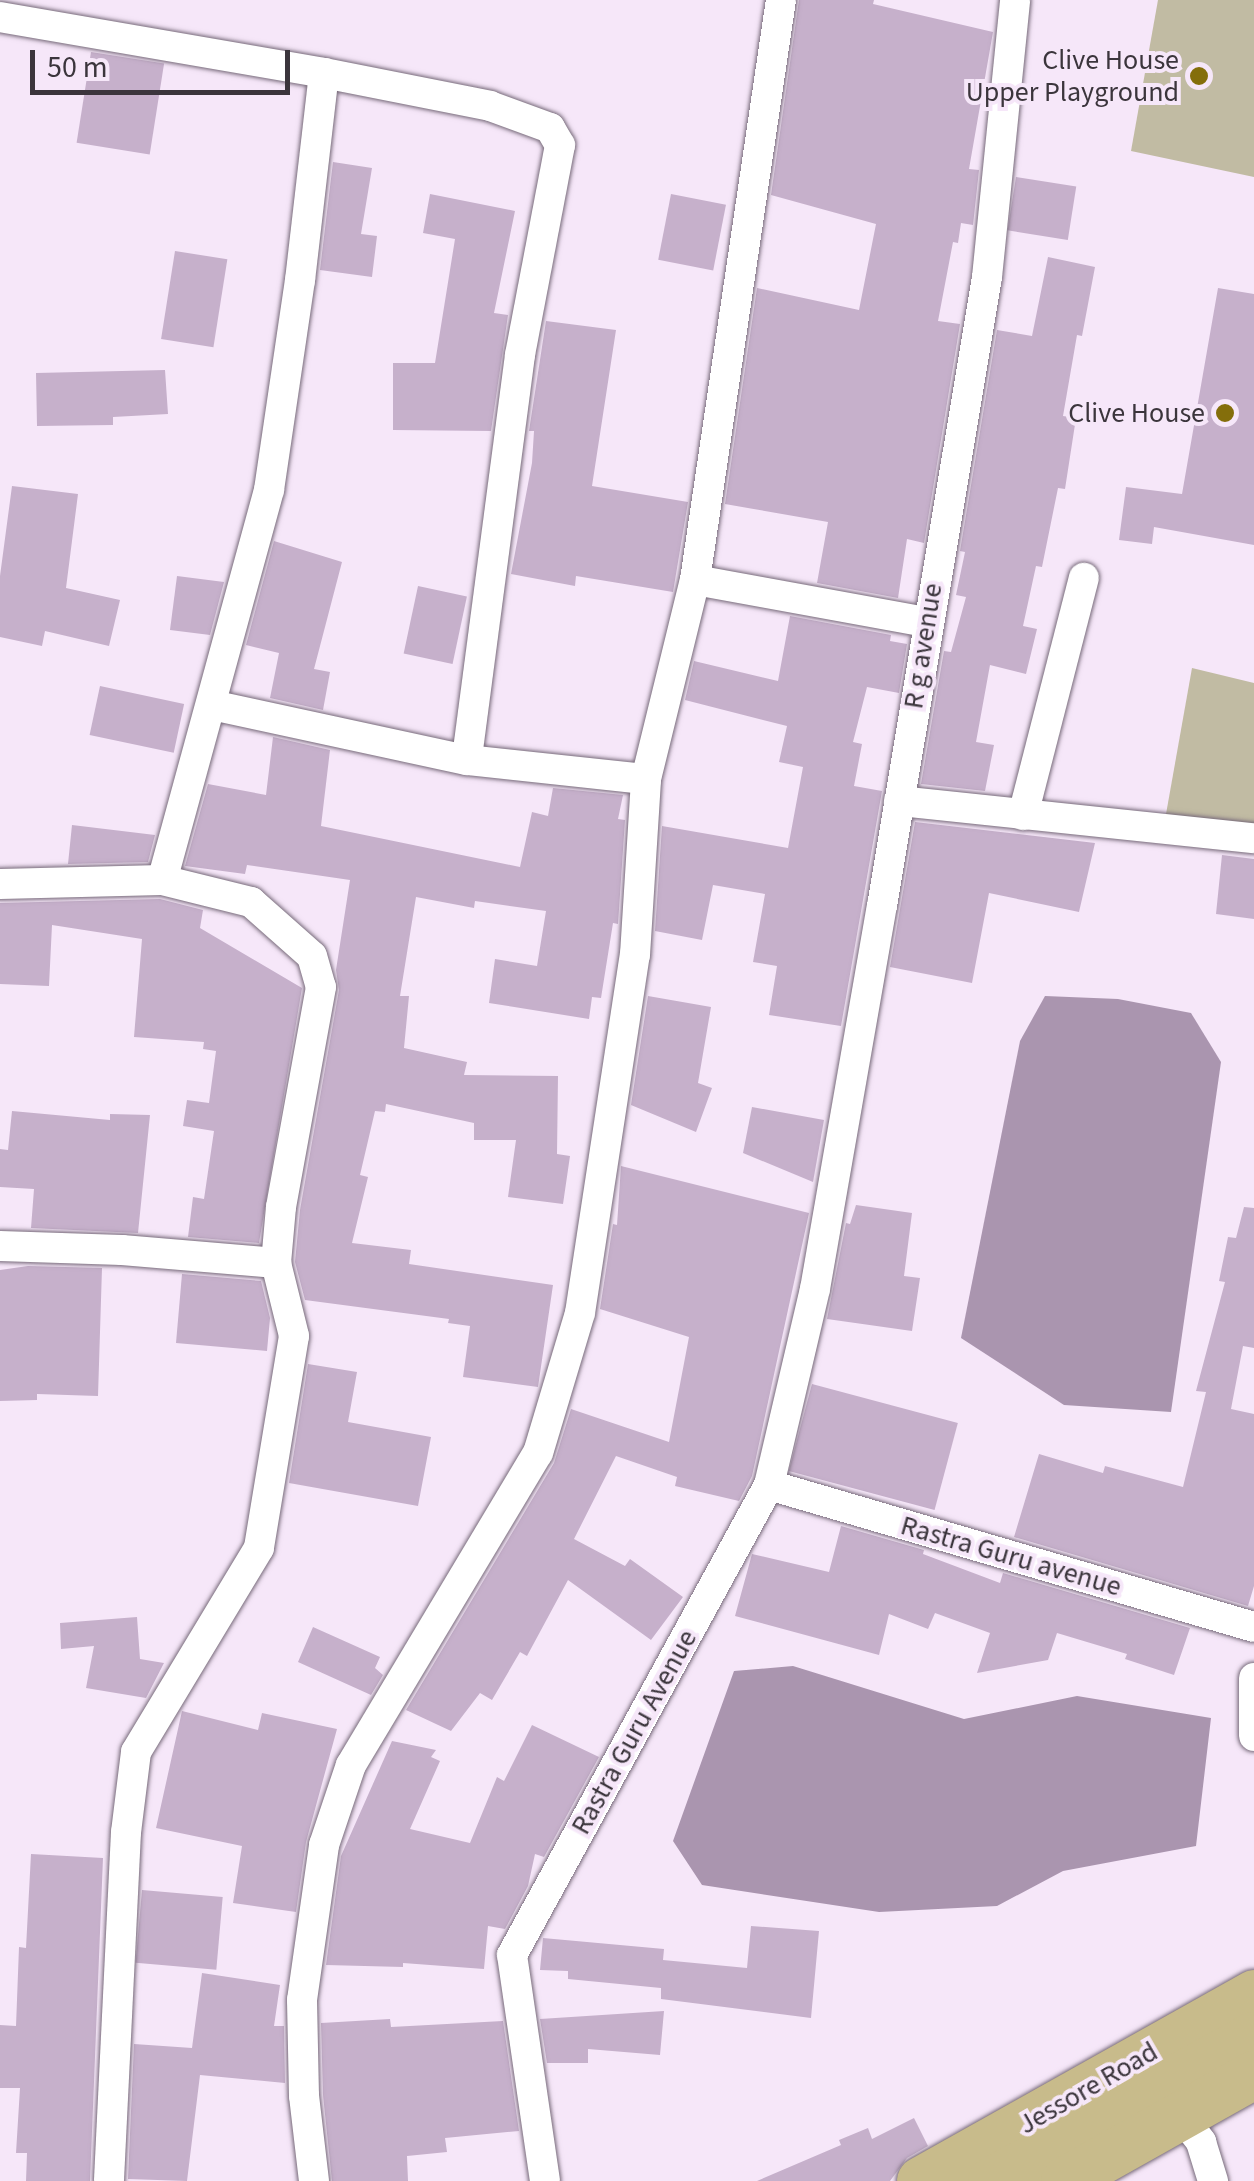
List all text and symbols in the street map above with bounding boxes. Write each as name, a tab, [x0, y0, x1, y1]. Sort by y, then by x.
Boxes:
scale bar	[35, 30, 295, 92]
place label: Clive House Upper Playground	[966, 43, 1179, 109]
text: 50 m	[47, 46, 108, 89]
marker: Clive House Upper Playground	[1188, 65, 1210, 87]
place label: Clive House	[1068, 396, 1205, 430]
marker: Clive House	[1214, 402, 1236, 424]
street label: R g avenue	[897, 581, 949, 711]
street label: Rastra Guru avenue	[897, 1508, 1125, 1604]
street label: Rastra Guru Avenue	[564, 1624, 704, 1840]
street label: Jessore Road	[1013, 2035, 1163, 2141]

